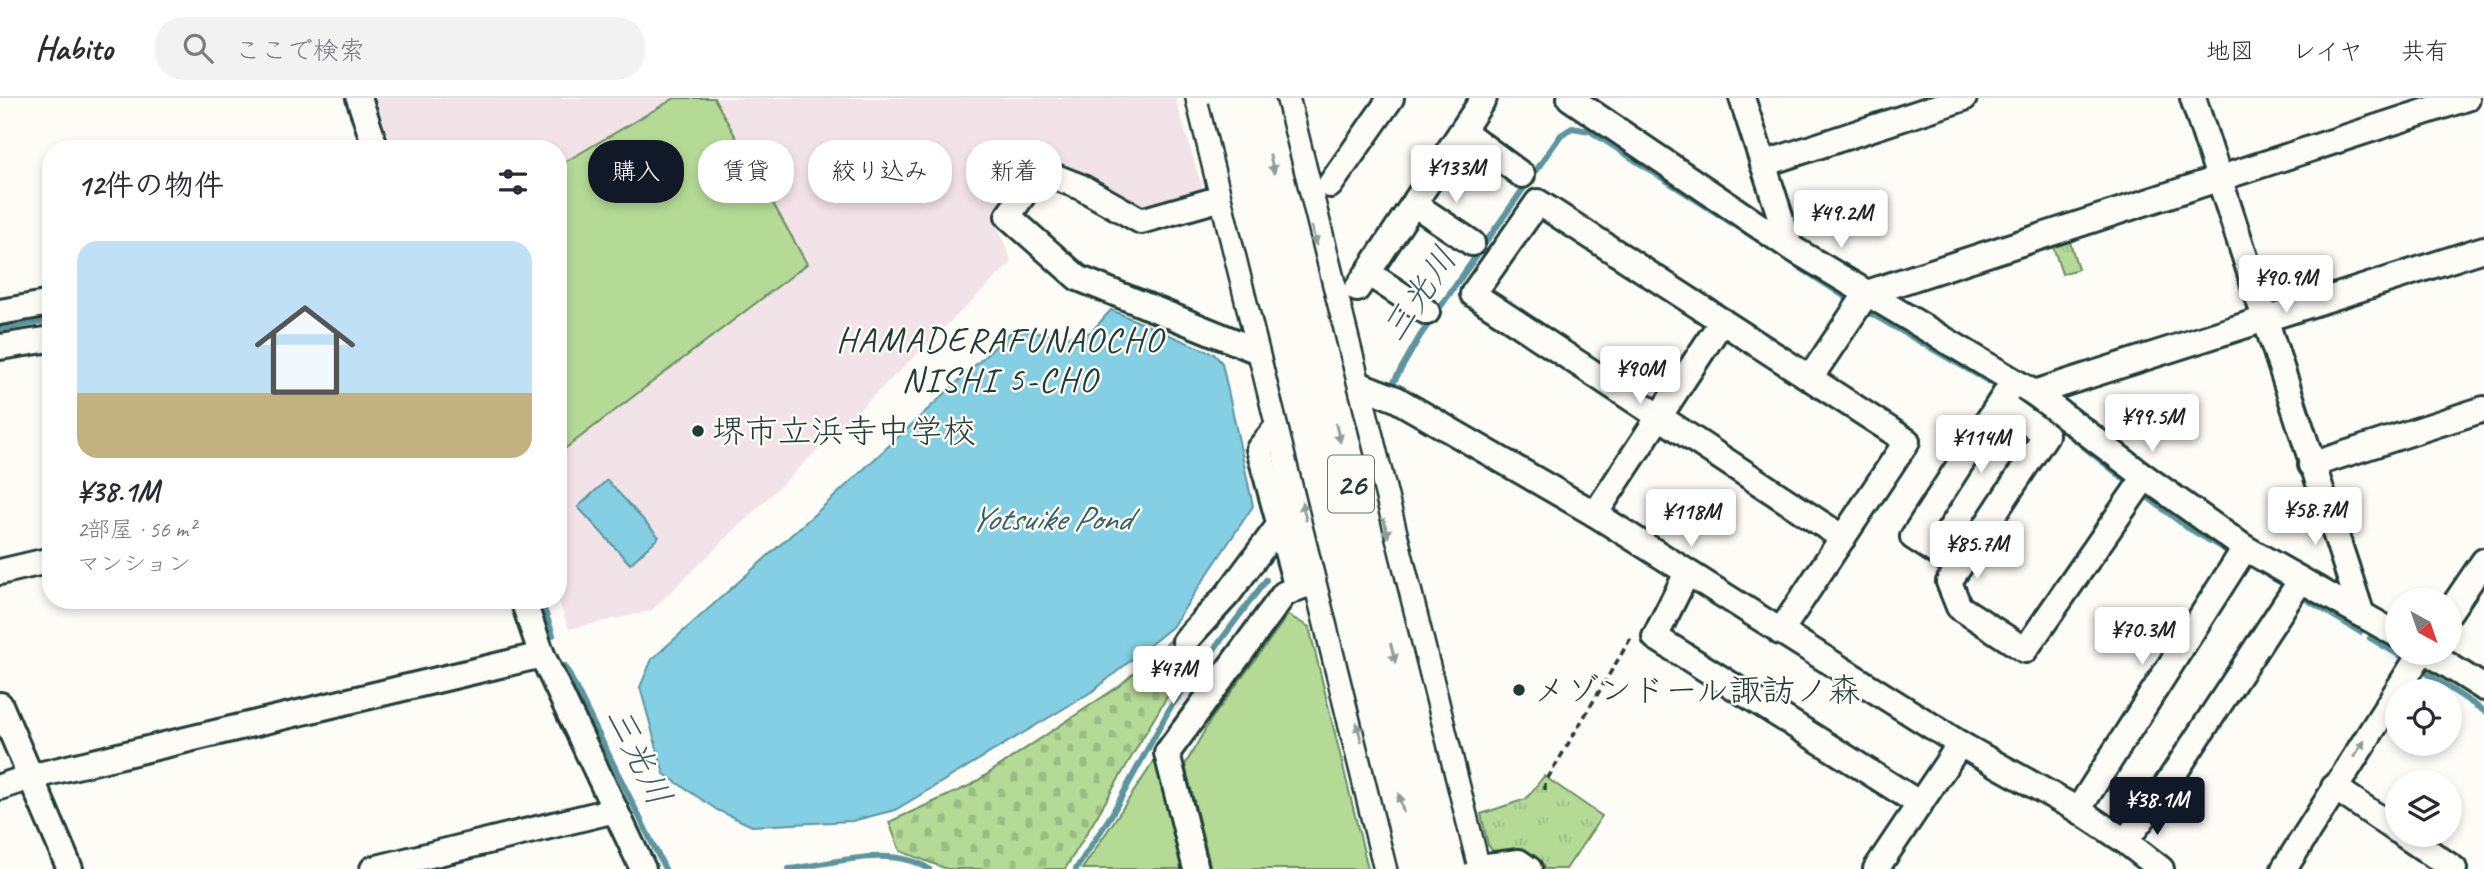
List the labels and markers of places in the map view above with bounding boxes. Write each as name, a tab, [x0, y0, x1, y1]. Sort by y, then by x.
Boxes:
pin: ¥133M	[1407, 146, 1505, 205]
pin: ¥49.2M	[1784, 190, 1898, 250]
pin: ¥90.9M	[2229, 256, 2343, 315]
pin: ¥90M	[1599, 346, 1681, 406]
pin: ¥99.5M	[2095, 394, 2209, 454]
place label: 堺市立浜寺中学校	[712, 410, 976, 452]
pin: ¥114M	[1932, 416, 2030, 475]
marker: 堺市立浜寺中学校	[690, 423, 706, 439]
pin: ¥58.7M	[2258, 488, 2372, 547]
pin: ¥118M	[1642, 490, 1740, 549]
pin: ¥85.7M	[1920, 522, 2034, 581]
pin: ¥70.3M	[2085, 608, 2199, 667]
pin: ¥47M	[1132, 646, 1214, 706]
place label: メゾンドール諏訪ノ森	[1533, 669, 1861, 711]
marker: メゾンドール諏訪ノ森	[1511, 682, 1527, 698]
pin: ¥38.1M	[2100, 778, 2214, 837]

